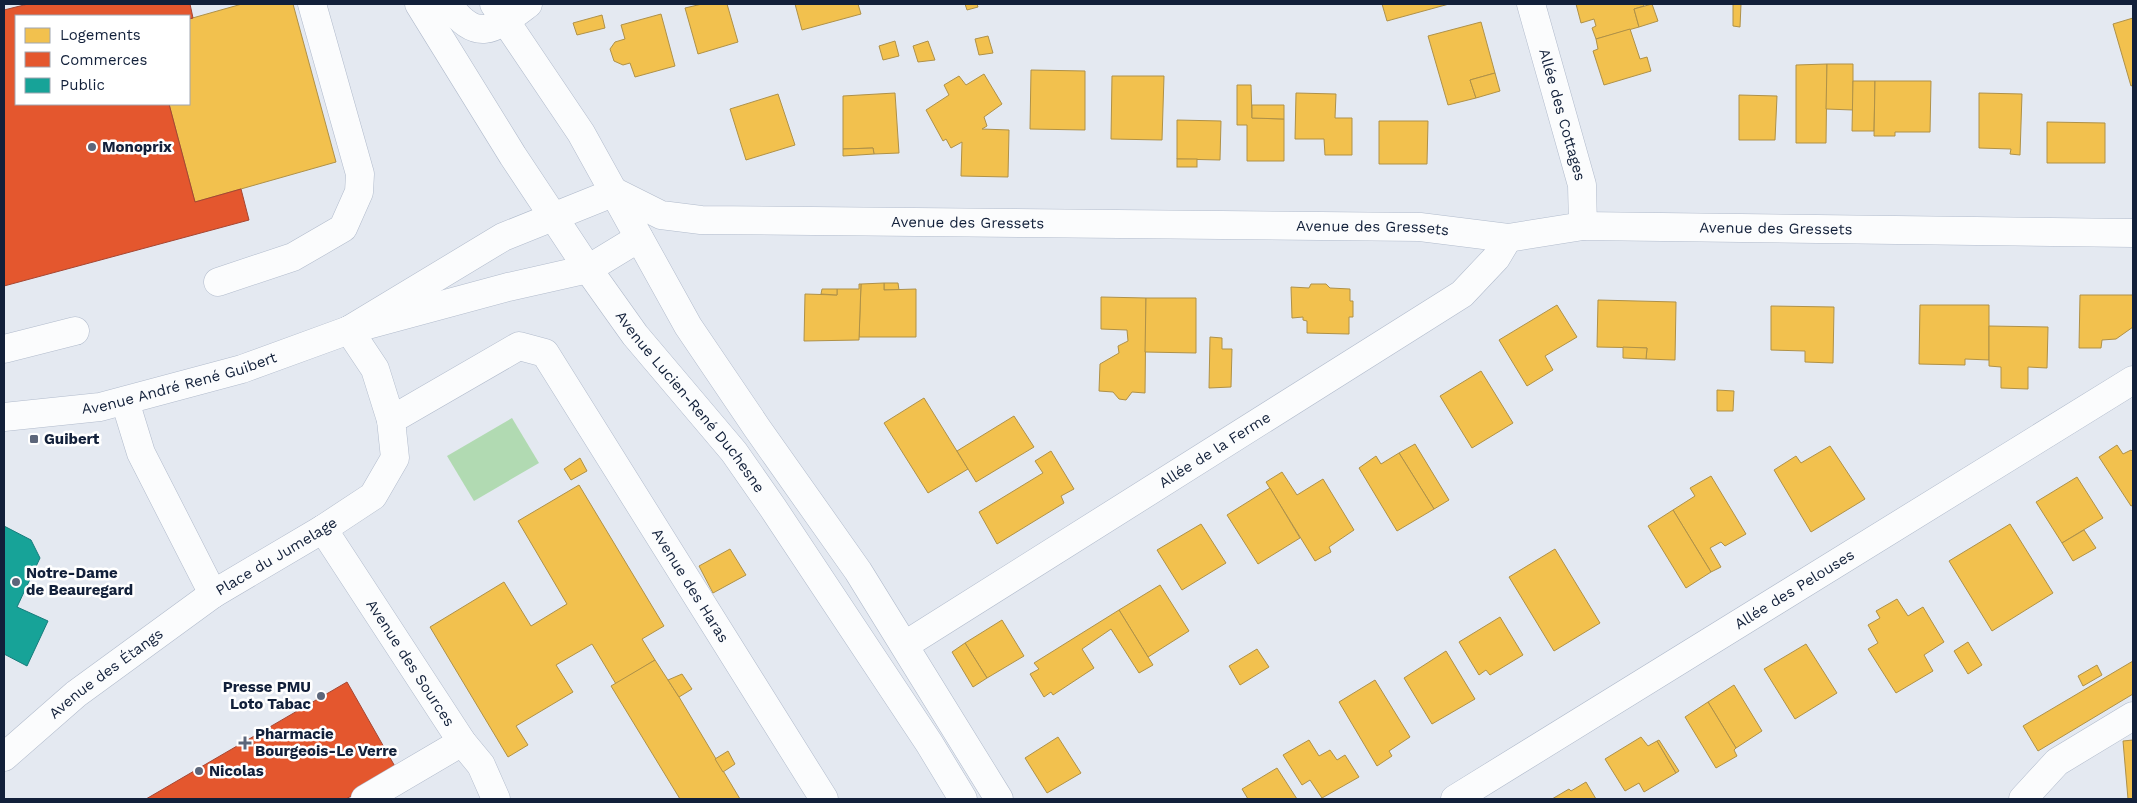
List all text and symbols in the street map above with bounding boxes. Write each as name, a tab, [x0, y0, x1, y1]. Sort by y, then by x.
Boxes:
legend	[15, 15, 190, 105]
text: Logements	[60, 26, 141, 44]
street label: Allée des Cottages	[1535, 47, 1589, 183]
text: Commerces	[60, 51, 147, 69]
text: Public	[60, 76, 105, 94]
place label: Monoprix	[102, 138, 172, 156]
marker: Monoprix	[86, 141, 98, 153]
street label: Avenue des Gressets	[891, 213, 1044, 232]
street label: Avenue des Gressets	[1296, 217, 1450, 240]
street label: Avenue des Gressets	[1699, 218, 1853, 238]
street label: Avenue Lucien-René Duchesne	[612, 307, 768, 496]
street label: Avenue André René Guibert	[81, 348, 280, 418]
street label: Allée de la Ferme	[1155, 408, 1274, 492]
place label: Guibert	[44, 430, 100, 448]
marker: Guibert	[28, 433, 40, 445]
street label: Place du Jumelage	[212, 513, 341, 599]
street label: Avenue des Haras	[648, 525, 733, 646]
street label: Allée des Pelouses	[1731, 545, 1858, 633]
place label: Notre-Dame de Beauregard	[26, 564, 133, 599]
marker: Notre-Dame de Beauregard	[10, 576, 22, 588]
street label: Avenue des Sources	[362, 596, 458, 730]
street label: Avenue des Étangs	[45, 624, 167, 722]
place label: Presse PMU Loto Tabac	[223, 678, 311, 713]
marker: Presse PMU Loto Tabac	[315, 690, 327, 702]
place label: Pharmacie Bourgeois-Le Verre	[255, 725, 398, 760]
marker: Pharmacie Bourgeois-Le Verre	[239, 737, 251, 749]
place label: Nicolas	[209, 762, 264, 780]
marker: Nicolas	[193, 765, 205, 777]

